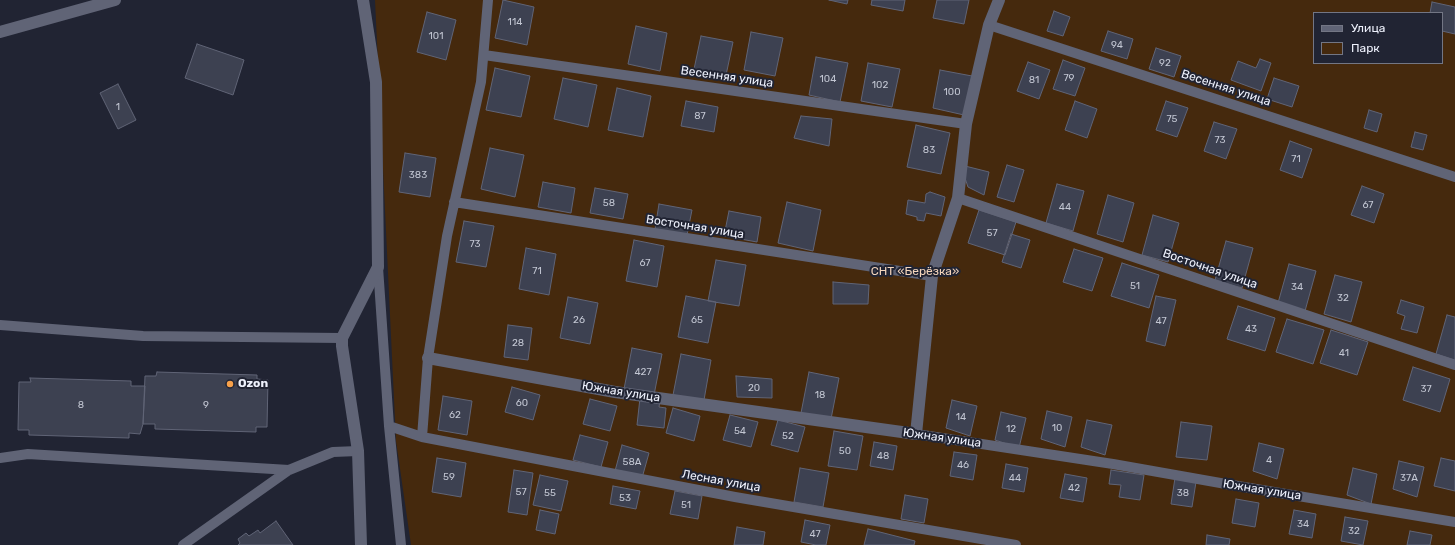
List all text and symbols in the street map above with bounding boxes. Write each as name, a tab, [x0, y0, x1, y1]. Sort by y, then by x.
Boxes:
legend	[1313, 12, 1443, 64]
house number: 114	[508, 16, 522, 28]
text: Улица	[1351, 21, 1385, 35]
house number: 101	[429, 30, 443, 42]
house number: 94	[1111, 39, 1123, 51]
text: Парк	[1351, 41, 1380, 55]
house number: 92	[1159, 57, 1171, 69]
street label: Весенняя улица	[680, 63, 774, 91]
street label: Весенняя улица	[1179, 67, 1273, 109]
house number: 79	[1063, 72, 1075, 84]
house number: 104	[820, 73, 836, 85]
house number: 81	[1029, 74, 1039, 86]
house number: 102	[872, 79, 888, 91]
house number: 100	[944, 86, 960, 98]
house number: 1	[116, 101, 120, 113]
house number: 87	[694, 110, 706, 122]
house number: 75	[1166, 113, 1178, 125]
house number: 73	[1214, 134, 1226, 146]
house number: 83	[923, 144, 935, 156]
house number: 71	[1291, 153, 1301, 165]
house number: 383	[409, 169, 427, 181]
house number: 58	[603, 197, 615, 209]
house number: 67	[1363, 199, 1373, 211]
house number: 44	[1059, 201, 1071, 213]
street label: Восточная улица	[645, 212, 745, 242]
house number: 57	[986, 227, 998, 239]
house number: 73	[469, 238, 481, 250]
street label: Восточная улица	[1161, 246, 1259, 292]
house number: 67	[640, 257, 650, 269]
house number: 71	[532, 265, 542, 277]
park label: СНТ «Берёзка»	[871, 265, 959, 279]
house number: 51	[1130, 280, 1140, 292]
house number: 34	[1291, 281, 1303, 293]
house number: 32	[1337, 292, 1349, 304]
house number: 26	[573, 314, 585, 326]
house number: 65	[691, 314, 703, 326]
house number: 47	[1155, 315, 1167, 327]
house number: 43	[1245, 323, 1257, 335]
house number: 28	[512, 337, 524, 349]
house number: 41	[1339, 347, 1349, 359]
house number: 427	[634, 366, 652, 378]
place label: Ozon	[238, 377, 268, 391]
marker: Ozon	[225, 379, 235, 389]
street label: Южная улица	[581, 379, 661, 405]
house number: 20	[748, 382, 760, 394]
house number: 37	[1420, 383, 1432, 395]
house number: 18	[815, 389, 825, 401]
house number: 60	[516, 397, 528, 409]
house number: 8	[78, 399, 84, 411]
house number: 9	[203, 399, 209, 411]
house number: 62	[449, 409, 461, 421]
house number: 14	[956, 411, 966, 423]
house number: 10	[1052, 422, 1062, 434]
house number: 12	[1006, 423, 1016, 435]
house number: 54	[734, 425, 746, 437]
street label: Южная улица	[902, 425, 982, 451]
house number: 52	[782, 430, 794, 442]
house number: 50	[839, 445, 851, 457]
house number: 48	[877, 450, 889, 462]
house number: 4	[1266, 454, 1272, 466]
house number: 58А	[623, 456, 641, 468]
house number: 46	[957, 459, 969, 471]
street label: Лесная улица	[680, 467, 762, 495]
house number: 59	[443, 471, 455, 483]
house number: 44	[1009, 472, 1021, 484]
house number: 37А	[1400, 472, 1418, 484]
street label: Южная улица	[1222, 477, 1302, 503]
house number: 42	[1068, 482, 1080, 494]
house number: 57	[515, 486, 527, 498]
house number: 55	[544, 487, 556, 499]
house number: 38	[1177, 487, 1189, 499]
house number: 53	[619, 492, 631, 504]
house number: 51	[681, 499, 691, 511]
house number: 34	[1297, 518, 1309, 530]
house number: 32	[1348, 525, 1360, 537]
house number: 47	[809, 528, 821, 540]

